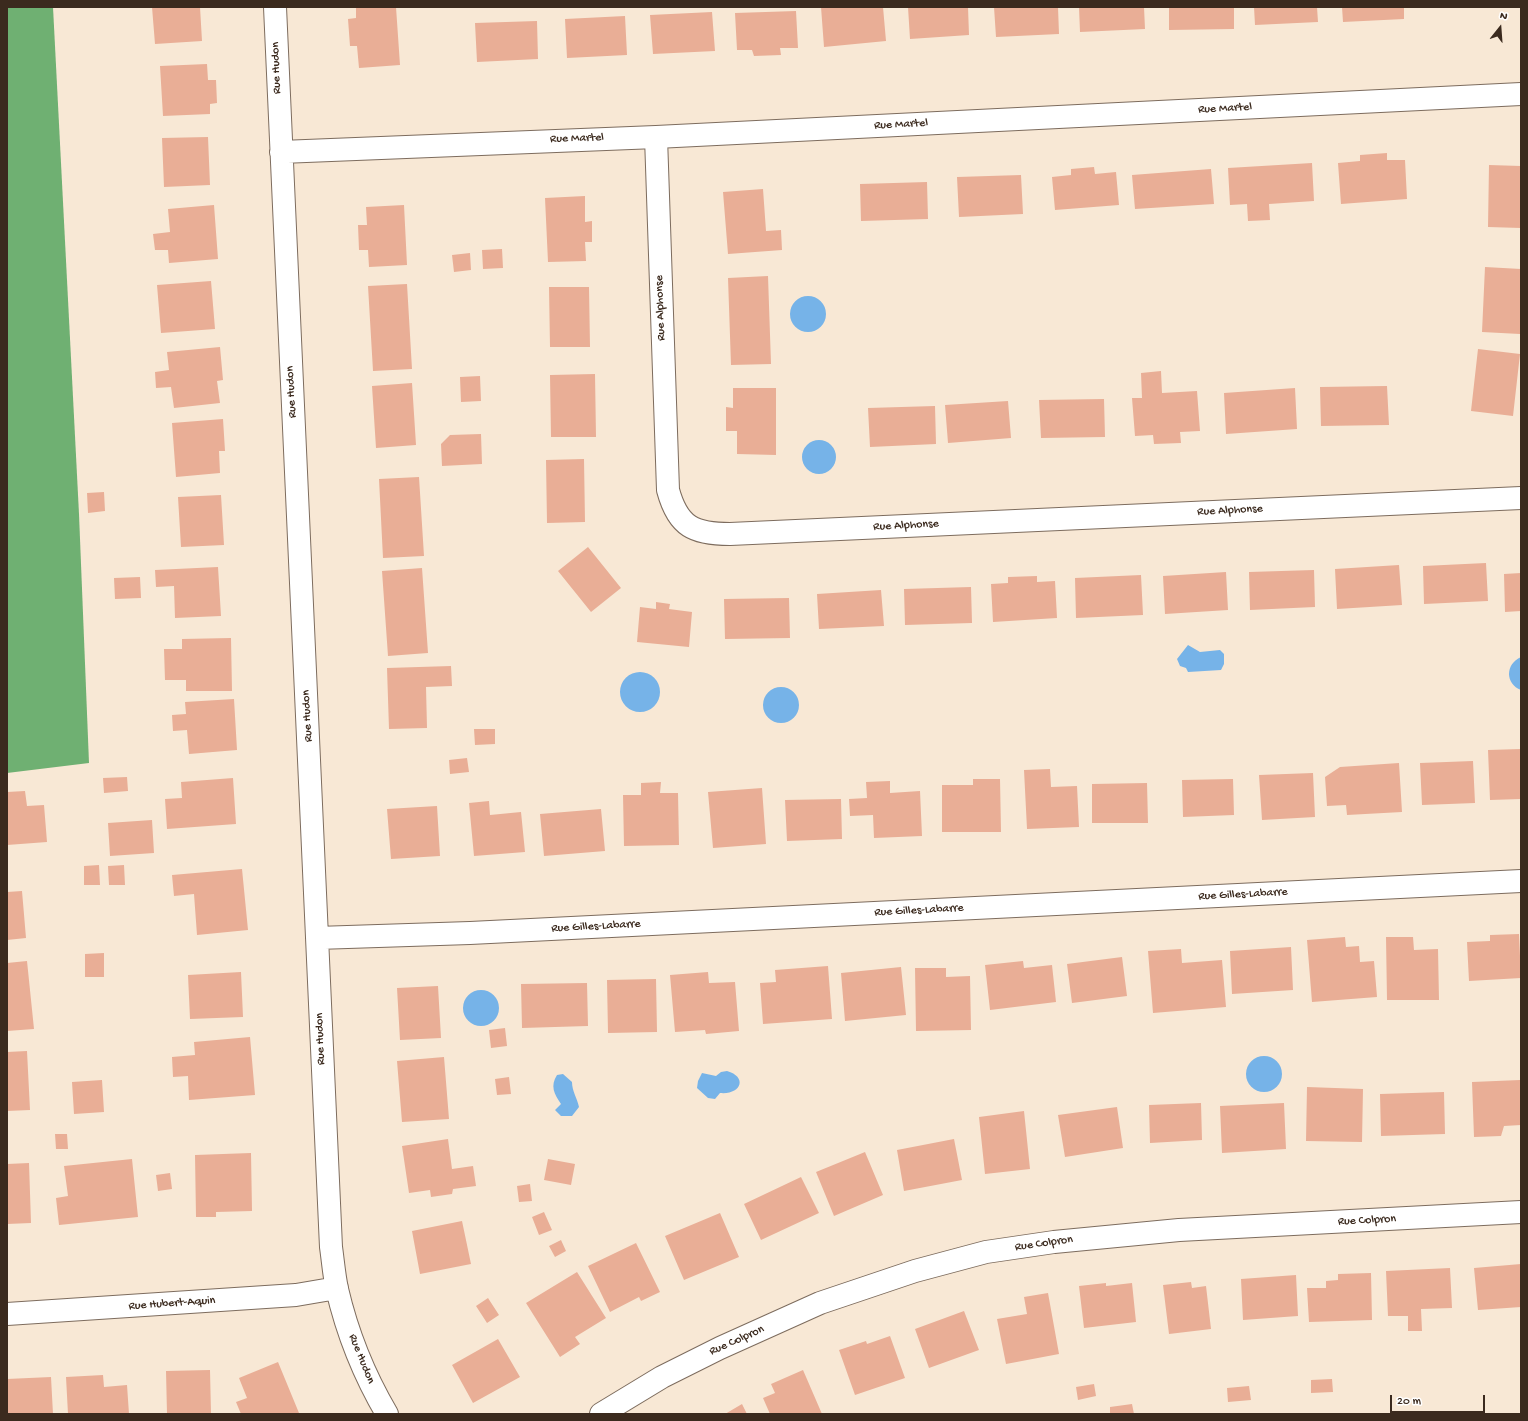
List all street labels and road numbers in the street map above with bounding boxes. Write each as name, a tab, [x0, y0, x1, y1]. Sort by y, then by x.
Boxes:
street label: Rue Hudon	[269, 42, 285, 94]
street label: Rue Martel	[1198, 100, 1252, 118]
street label: Rue Martel	[874, 116, 928, 134]
street label: Rue Martel	[550, 131, 604, 147]
street label: Rue Alphonse	[653, 275, 669, 341]
street label: Rue Hudon	[283, 365, 301, 419]
street label: Rue Alphonse	[1197, 502, 1263, 520]
street label: Rue Alphonse	[873, 517, 939, 535]
street label: Rue Hudon	[299, 689, 317, 743]
street label: Rue Gilles-Labarre	[1198, 885, 1288, 905]
street label: Rue Gilles-Labarre	[874, 901, 964, 921]
street label: Rue Gilles-Labarre	[551, 917, 641, 937]
street label: Rue Hudon	[313, 1013, 329, 1065]
street label: Rue Colpron	[1337, 1212, 1397, 1230]
street label: Rue Colpron	[1014, 1233, 1074, 1255]
street label: Rue Hubert-Aquin	[128, 1294, 216, 1314]
street label: Rue Colpron	[707, 1323, 767, 1359]
street label: Rue Hudon	[345, 1332, 377, 1386]

